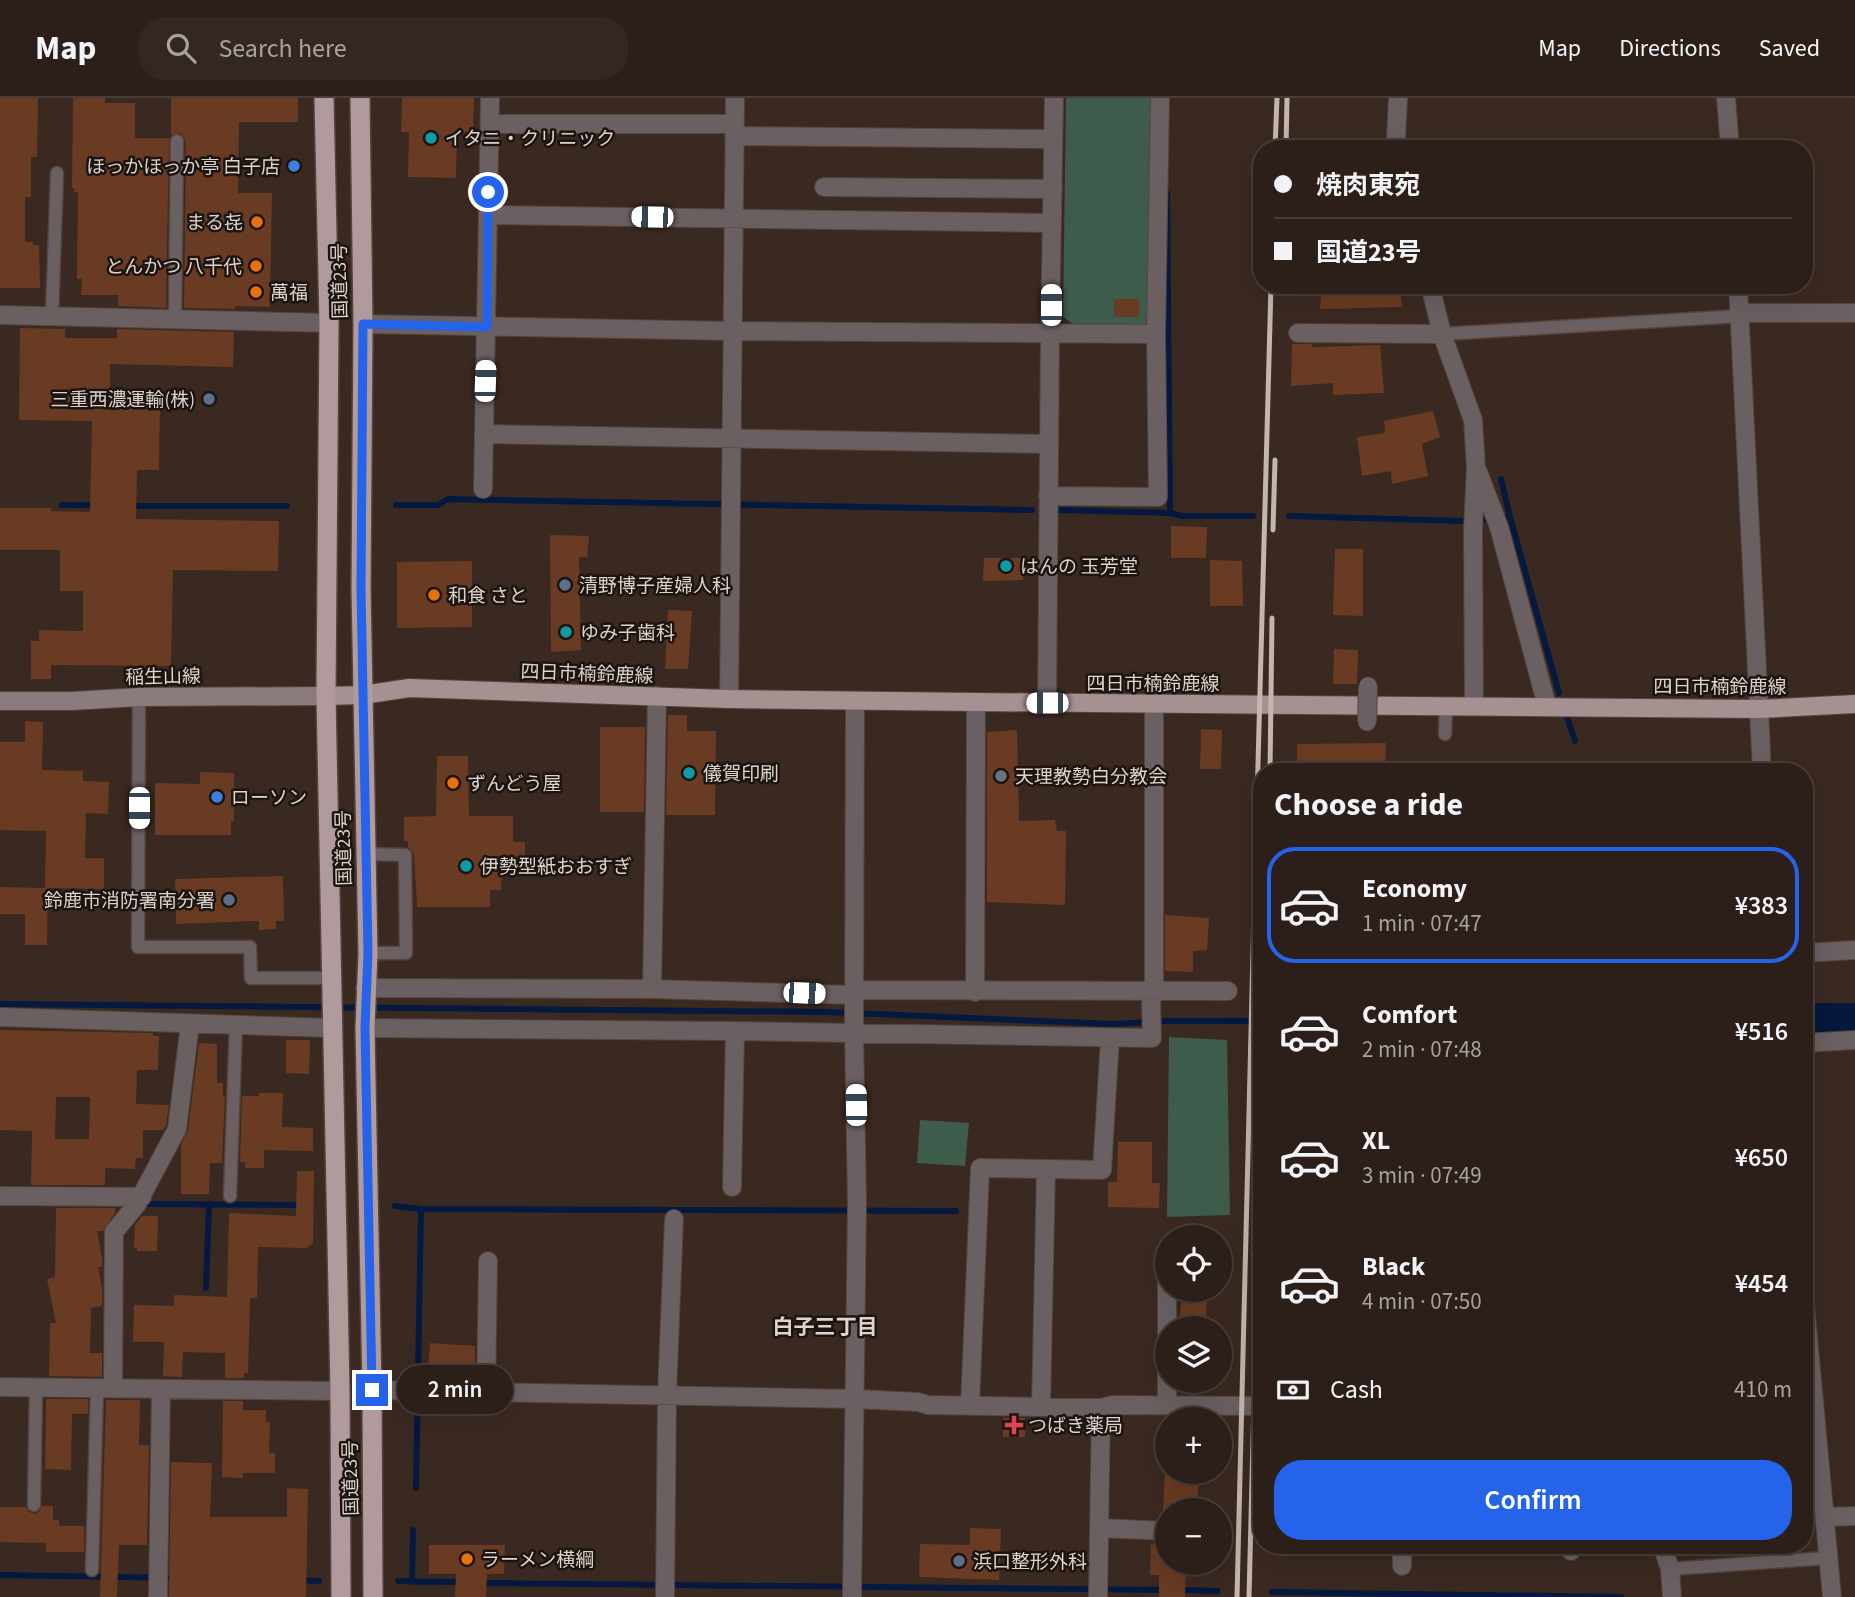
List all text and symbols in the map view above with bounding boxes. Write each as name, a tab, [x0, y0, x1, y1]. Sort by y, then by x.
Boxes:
search box	[138, 17, 628, 80]
text: Map	[35, 25, 96, 72]
icon: search	[162, 29, 200, 67]
text: Search here	[218, 30, 347, 67]
text: Map	[1538, 31, 1581, 66]
text: Directions	[1619, 31, 1721, 66]
text: Saved	[1759, 31, 1820, 66]
place label: イタニ・クリニック	[445, 126, 615, 153]
marker: イタニ・クリニック	[423, 130, 439, 146]
place label: ほっかほっか亭 白子店	[86, 154, 280, 181]
marker: ほっかほっか亭 白子店	[286, 158, 302, 174]
text: 焼肉東宛	[1316, 167, 1420, 204]
route start	[472, 176, 504, 208]
car	[631, 206, 674, 228]
place label: まる㐂	[186, 210, 243, 237]
marker: まる㐂	[249, 214, 265, 230]
text: 国道23号	[1316, 234, 1421, 271]
street label: 国道23号	[326, 243, 355, 319]
place label: とんかつ 八千代	[105, 254, 242, 281]
marker: とんかつ 八千代	[248, 258, 264, 274]
place label: 萬福	[270, 280, 308, 307]
marker: 萬福	[248, 284, 264, 300]
car	[1041, 284, 1062, 326]
car	[474, 360, 497, 402]
place label: 三重西濃運輸(株)	[50, 387, 195, 414]
marker: 三重西濃運輸(株)	[201, 391, 217, 407]
place label: はんの 玉芳堂	[1020, 554, 1138, 581]
marker: はんの 玉芳堂	[998, 558, 1014, 574]
place label: 清野博子産婦人科	[579, 573, 731, 600]
marker: 清野博子産婦人科	[557, 577, 573, 593]
place label: 和食 さと	[448, 583, 528, 610]
marker: 和食 さと	[426, 587, 442, 603]
place label: ゆみ子歯科	[580, 620, 675, 647]
marker: ゆみ子歯科	[558, 624, 574, 640]
street label: 四日市楠鈴鹿線	[520, 659, 654, 690]
street label: 稲生山線	[125, 663, 201, 692]
street label: 四日市楠鈴鹿線	[1086, 671, 1220, 698]
street label: 四日市楠鈴鹿線	[1653, 674, 1787, 701]
car	[1027, 693, 1069, 714]
place label: 儀賀印刷	[703, 761, 779, 788]
place label: 天理教勢白分教会	[1015, 764, 1167, 791]
marker: 儀賀印刷	[681, 765, 697, 781]
marker: 天理教勢白分教会	[993, 768, 1009, 784]
place label: ずんどう屋	[467, 771, 561, 798]
marker: ずんどう屋	[445, 775, 461, 791]
text: Choose a ride	[1274, 782, 1463, 828]
place label: ローソン	[231, 785, 307, 812]
car	[129, 787, 150, 829]
marker: ローソン	[209, 789, 225, 805]
street label: 国道23号	[330, 810, 359, 886]
place label: 伊勢型紙おおすぎ	[480, 854, 632, 881]
marker: 伊勢型紙おおすぎ	[458, 858, 474, 874]
text: Economy	[1362, 870, 1467, 907]
icon: car	[1278, 874, 1341, 937]
text: ¥383	[1735, 887, 1788, 924]
place label: 鈴鹿市消防署南分署	[44, 888, 215, 915]
marker: 鈴鹿市消防署南分署	[221, 892, 237, 908]
text: 1 min · 07:47	[1362, 907, 1482, 940]
car	[783, 982, 826, 1004]
text: Comfort	[1362, 996, 1457, 1033]
icon: car	[1278, 1000, 1341, 1063]
text: ¥516	[1735, 1013, 1788, 1050]
text: 2 min · 07:48	[1362, 1033, 1482, 1066]
car	[846, 1084, 867, 1126]
text: XL	[1362, 1122, 1390, 1159]
icon: car	[1278, 1126, 1341, 1189]
text: ¥650	[1735, 1139, 1788, 1176]
text: 3 min · 07:49	[1362, 1159, 1482, 1192]
map controls	[1155, 1225, 1232, 1575]
button: locate	[1155, 1225, 1232, 1302]
text: Black	[1362, 1248, 1425, 1285]
icon: car	[1278, 1252, 1341, 1315]
text: ¥454	[1735, 1265, 1788, 1302]
text: 4 min · 07:50	[1362, 1285, 1482, 1318]
district label: 白子三丁目	[773, 1312, 878, 1342]
button: layers	[1155, 1316, 1232, 1393]
callout: 2 min	[396, 1366, 512, 1414]
icon: cash	[1274, 1371, 1312, 1409]
text: Cash	[1330, 1371, 1383, 1408]
text: 2 min	[428, 1373, 482, 1406]
text: 410 m	[1734, 1373, 1792, 1406]
route end	[356, 1374, 388, 1406]
button: +	[1155, 1407, 1232, 1484]
place label: つばき薬局	[1028, 1413, 1123, 1440]
marker: つばき薬局	[1006, 1417, 1022, 1433]
street label: 国道23号	[337, 1440, 366, 1516]
button: Confirm	[1274, 1460, 1792, 1540]
button: −	[1155, 1498, 1232, 1575]
place label: ラーメン横綱	[481, 1547, 594, 1574]
place label: 浜口整形外科	[973, 1549, 1087, 1576]
marker: ラーメン横綱	[459, 1551, 475, 1567]
marker: 浜口整形外科	[951, 1553, 967, 1569]

